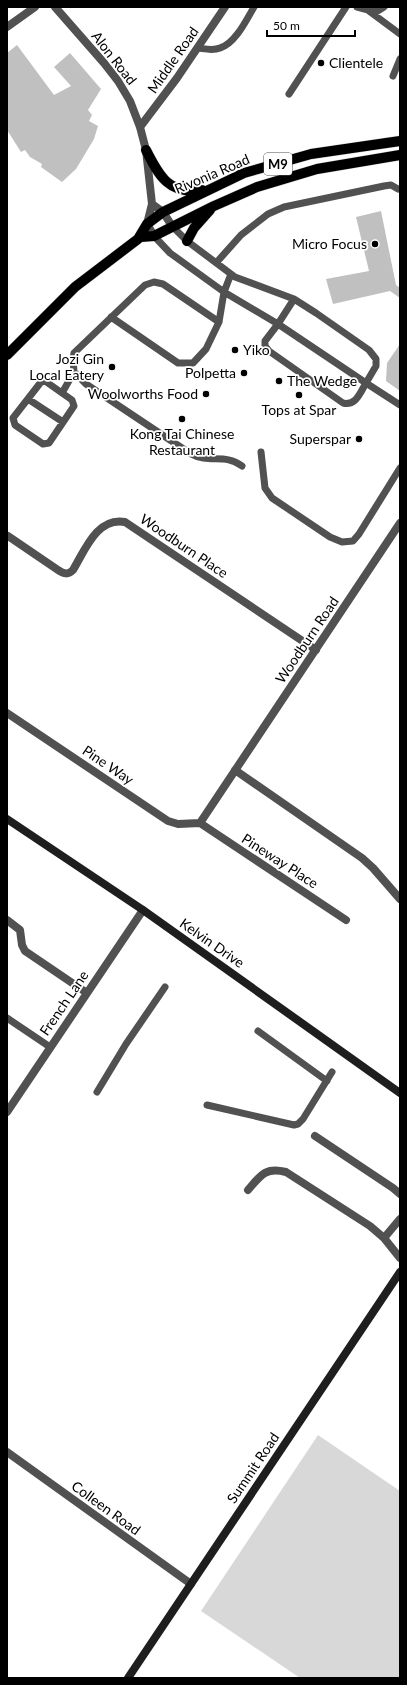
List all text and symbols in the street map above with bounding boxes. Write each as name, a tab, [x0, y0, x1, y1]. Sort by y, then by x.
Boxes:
scale bar	[267, 12, 355, 38]
text: 50 m	[273, 18, 300, 33]
street label: Middle Road	[143, 23, 202, 96]
street label: Alon Road	[88, 28, 141, 88]
place label: Clientele	[329, 54, 383, 71]
marker: Clientele	[316, 58, 326, 68]
street label: Rivonia Road	[172, 150, 252, 197]
road number: M9	[264, 153, 292, 175]
place label: Micro Focus	[292, 235, 367, 252]
marker: Micro Focus	[370, 239, 380, 249]
place label: Yiko	[243, 341, 270, 358]
marker: Yiko	[230, 345, 240, 355]
place label: Jozi Gin Local Eatery	[29, 350, 105, 383]
marker: Jozi Gin Local Eatery	[107, 362, 117, 372]
place label: Polpetta	[185, 364, 236, 381]
marker: Polpetta	[239, 368, 249, 378]
place label: The Wedge	[287, 372, 357, 389]
marker: The Wedge	[274, 376, 284, 386]
place label: Woolworths Food	[88, 385, 198, 402]
marker: Woolworths Food	[201, 389, 211, 399]
marker: Tops at Spar	[294, 390, 304, 400]
place label: Tops at Spar	[262, 401, 336, 418]
marker: Kong Tai Chinese Restaurant	[177, 414, 187, 424]
place label: Kong Tai Chinese Restaurant	[130, 425, 234, 458]
place label: Superspar	[289, 430, 351, 447]
marker: Superspar	[354, 434, 364, 444]
street label: Woodburn Place	[137, 510, 231, 581]
street label: Woodburn Road	[271, 593, 342, 686]
street label: Pine Way	[79, 741, 138, 788]
street label: Pineway Place	[239, 830, 322, 892]
street label: Kelvin Drive	[177, 914, 248, 971]
street label: French Lane	[36, 967, 92, 1038]
street label: Summit Road	[223, 1429, 282, 1506]
street label: Colleen Road	[69, 1477, 144, 1538]

